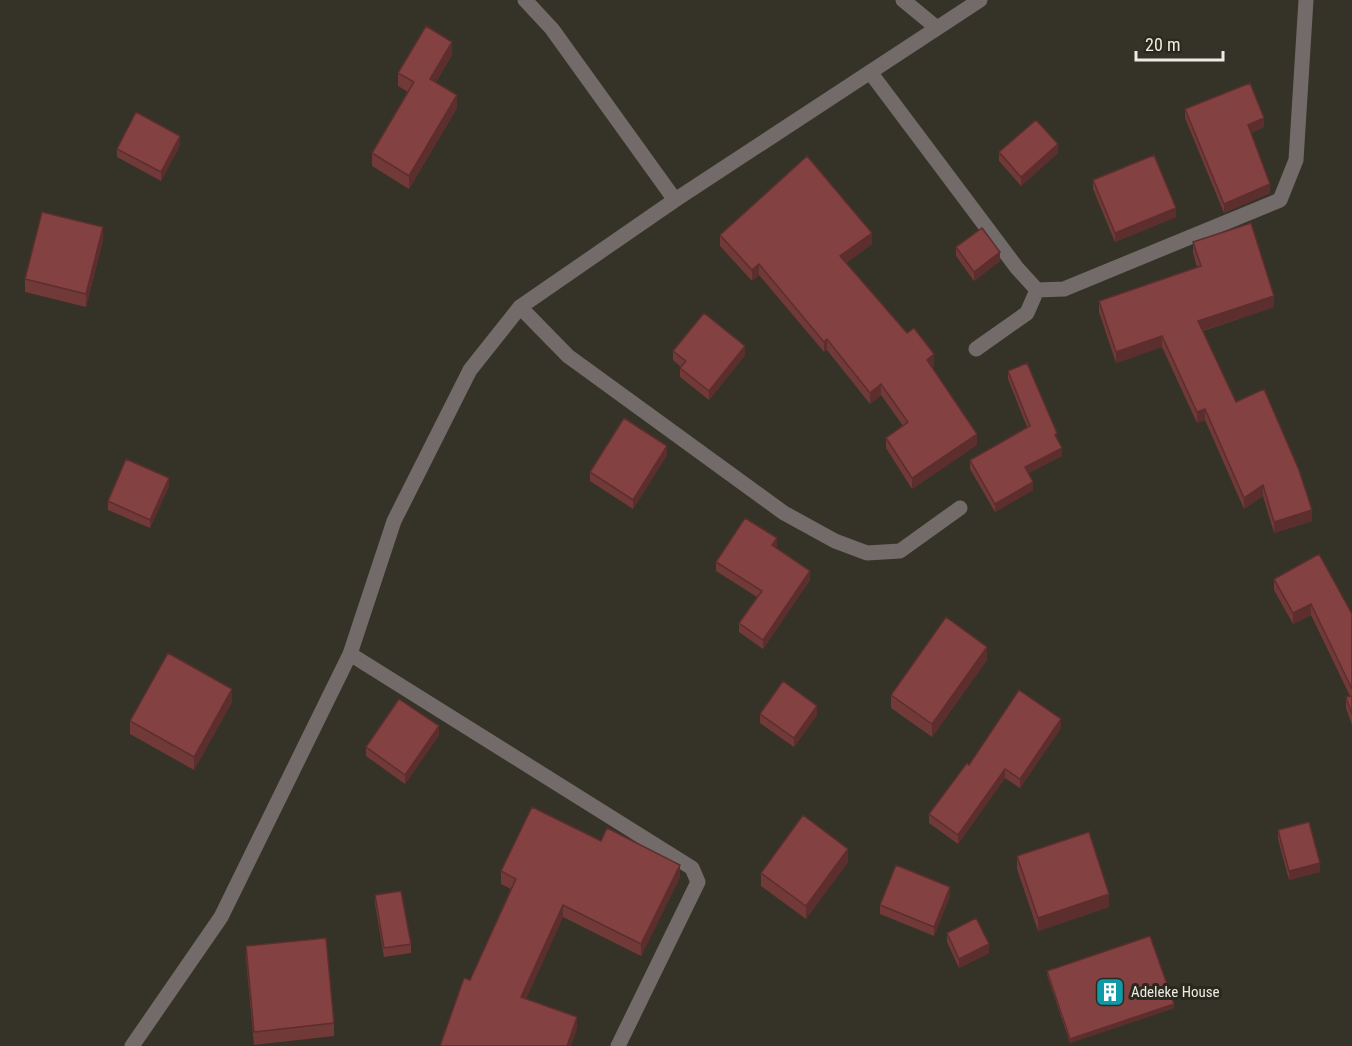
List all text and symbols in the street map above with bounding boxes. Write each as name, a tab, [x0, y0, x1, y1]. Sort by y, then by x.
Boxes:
scale bar	[1136, 24, 1223, 62]
text: 20 m	[1145, 34, 1180, 55]
building icon: Adeleke House	[1094, 976, 1126, 1008]
place label: Adeleke House	[1131, 983, 1220, 1001]

